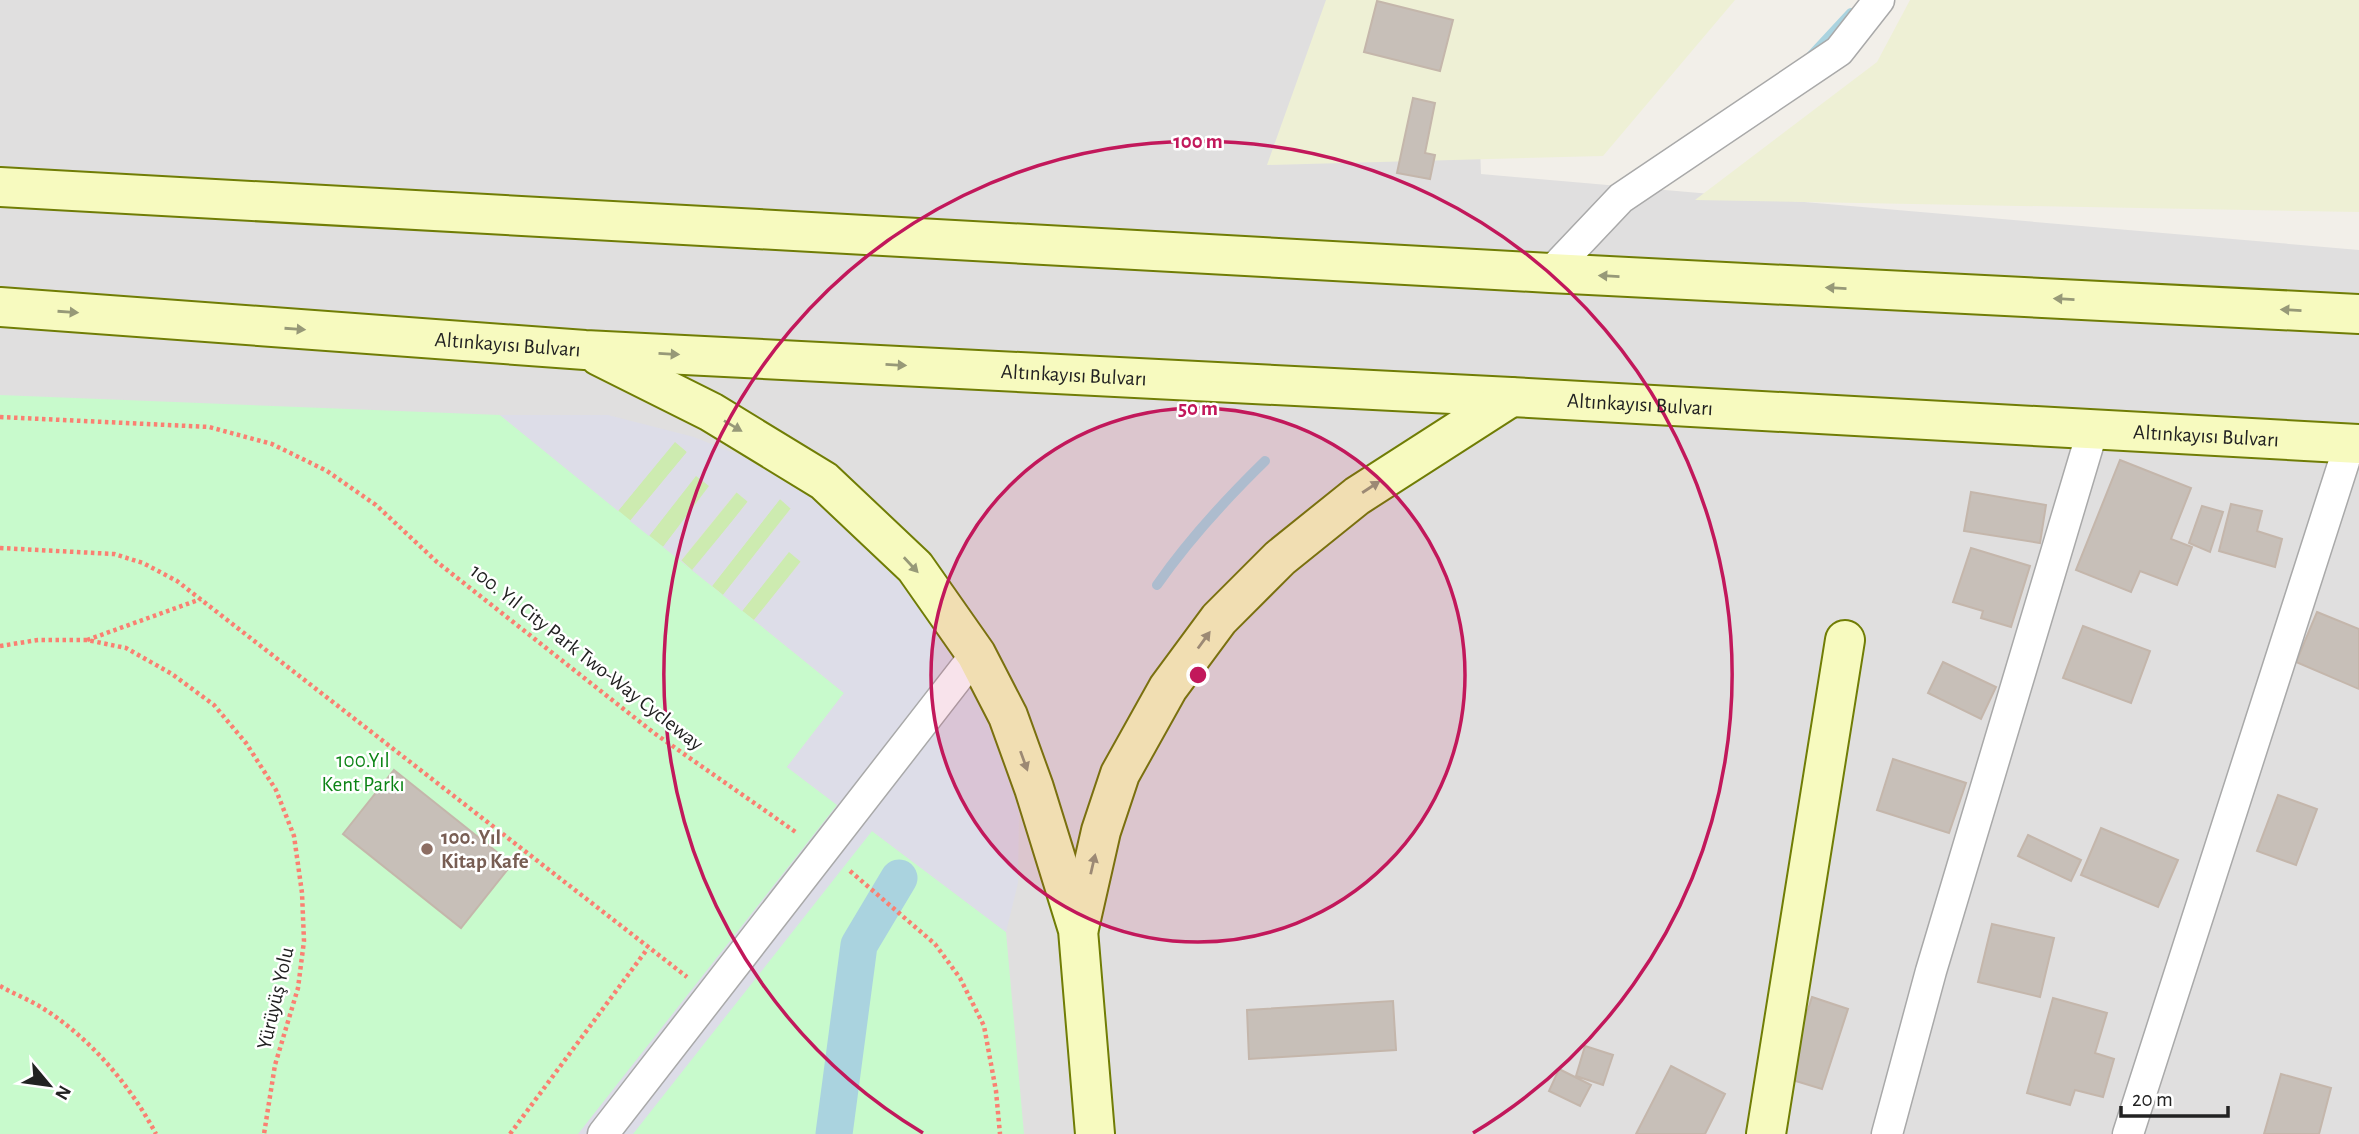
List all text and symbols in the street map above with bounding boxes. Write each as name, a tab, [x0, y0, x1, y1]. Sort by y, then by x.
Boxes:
text: 100 m	[1173, 131, 1223, 152]
one-way arrow	[1598, 271, 1620, 282]
one-way arrow	[1825, 282, 1847, 293]
one-way arrow	[2052, 293, 2074, 304]
one-way arrow	[2280, 305, 2302, 316]
one-way arrow	[57, 307, 79, 318]
one-way arrow	[284, 323, 306, 334]
street label: Altınkayısı Bulvarı	[434, 329, 581, 361]
one-way arrow	[658, 348, 680, 359]
one-way arrow	[885, 360, 907, 371]
street label: Altınkayısı Bulvarı	[1000, 361, 1147, 389]
street label: Altınkayısı Bulvarı	[1566, 390, 1714, 419]
text: 50 m	[1178, 398, 1218, 419]
one-way arrow	[724, 419, 743, 432]
street label: Altınkayısı Bulvarı	[2133, 422, 2280, 451]
one-way arrow	[1361, 481, 1380, 494]
one-way arrow	[903, 556, 919, 574]
street label: 100. Yıl City Park Two-Way Cycleway	[466, 560, 707, 755]
one-way arrow	[1196, 631, 1210, 649]
centre of rings	[1186, 663, 1210, 687]
park label: 100.Yıl Kent Parkı	[321, 750, 405, 795]
one-way arrow	[1019, 750, 1030, 771]
place label: 100. Yıl Kitap Kafe	[441, 827, 529, 872]
marker: 100. Yıl Kitap Kafe	[419, 841, 435, 857]
one-way arrow	[1088, 853, 1099, 875]
street label: Yürüyüş Yolu	[254, 945, 298, 1051]
north arrow	[14, 1050, 84, 1120]
scale bar	[2121, 1074, 2228, 1118]
text: N	[51, 1082, 74, 1103]
text: 20 m	[2132, 1089, 2173, 1110]

